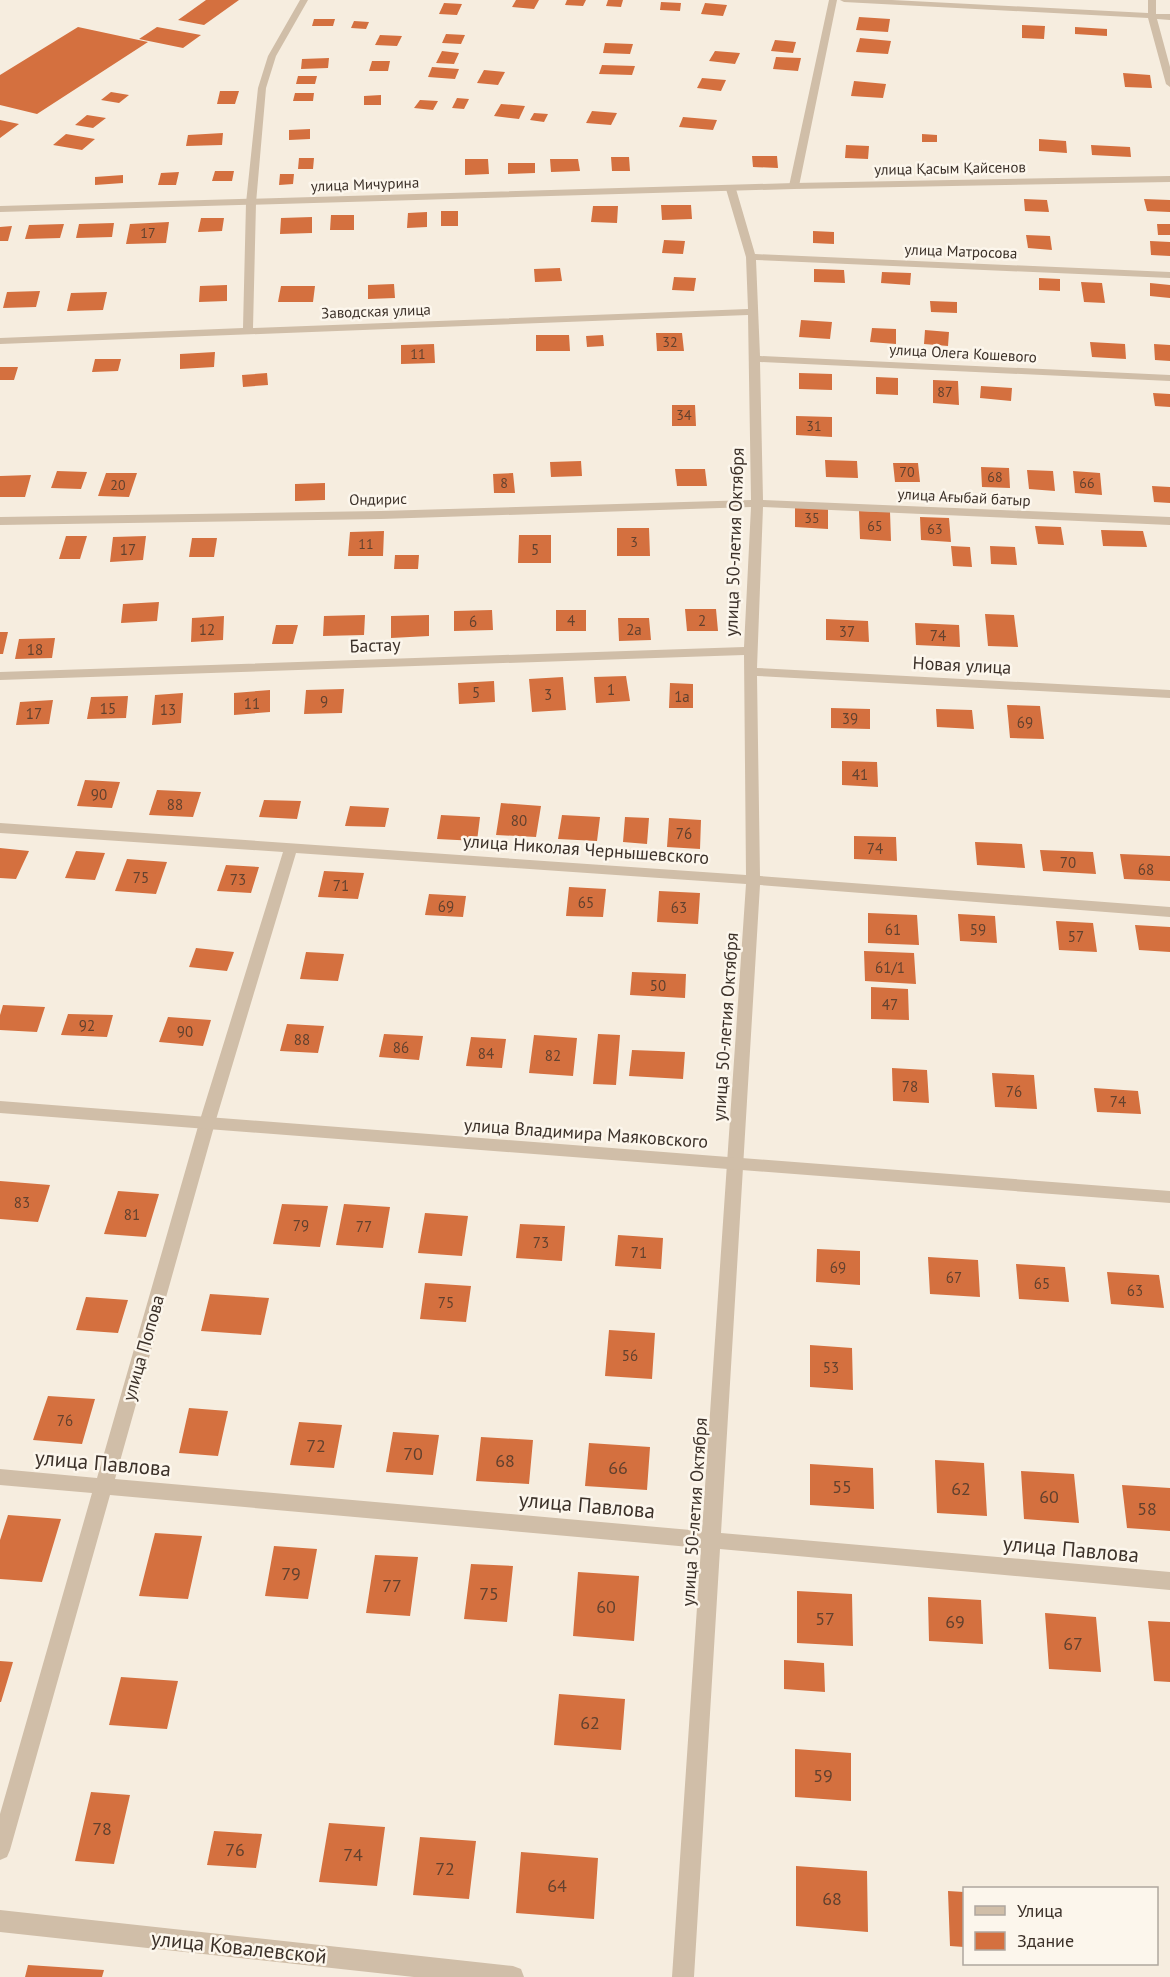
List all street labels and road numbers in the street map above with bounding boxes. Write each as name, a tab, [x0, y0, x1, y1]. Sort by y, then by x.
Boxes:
street label: улица Қасым Қайсенов	[874, 157, 1026, 179]
street label: улица Мичурина	[310, 173, 420, 195]
street label: улица Матросова	[904, 240, 1018, 262]
street label: Заводская улица	[321, 300, 431, 322]
street label: улица Олега Кошевого	[889, 340, 1037, 366]
street label: улица 50-летия Октября	[719, 447, 749, 637]
street label: улица Ағыбай батыр	[897, 484, 1031, 510]
street label: Ондирис	[349, 489, 407, 509]
street label: Бастау	[349, 633, 402, 657]
street label: Новая улица	[912, 651, 1012, 679]
street label: улица Николая Чернышевского	[462, 829, 710, 869]
street label: улица 50-летия Октября	[707, 932, 743, 1122]
street label: улица Владимира Маяковского	[463, 1113, 709, 1153]
street label: улица Попова	[117, 1292, 169, 1404]
street label: улица 50-летия Октября	[676, 1417, 712, 1607]
street label: улица Павлова	[34, 1444, 172, 1482]
street label: улица Павлова	[518, 1486, 656, 1524]
street label: улица Павлова	[1002, 1530, 1140, 1568]
street label: улица Ковалевской	[150, 1924, 328, 1970]

